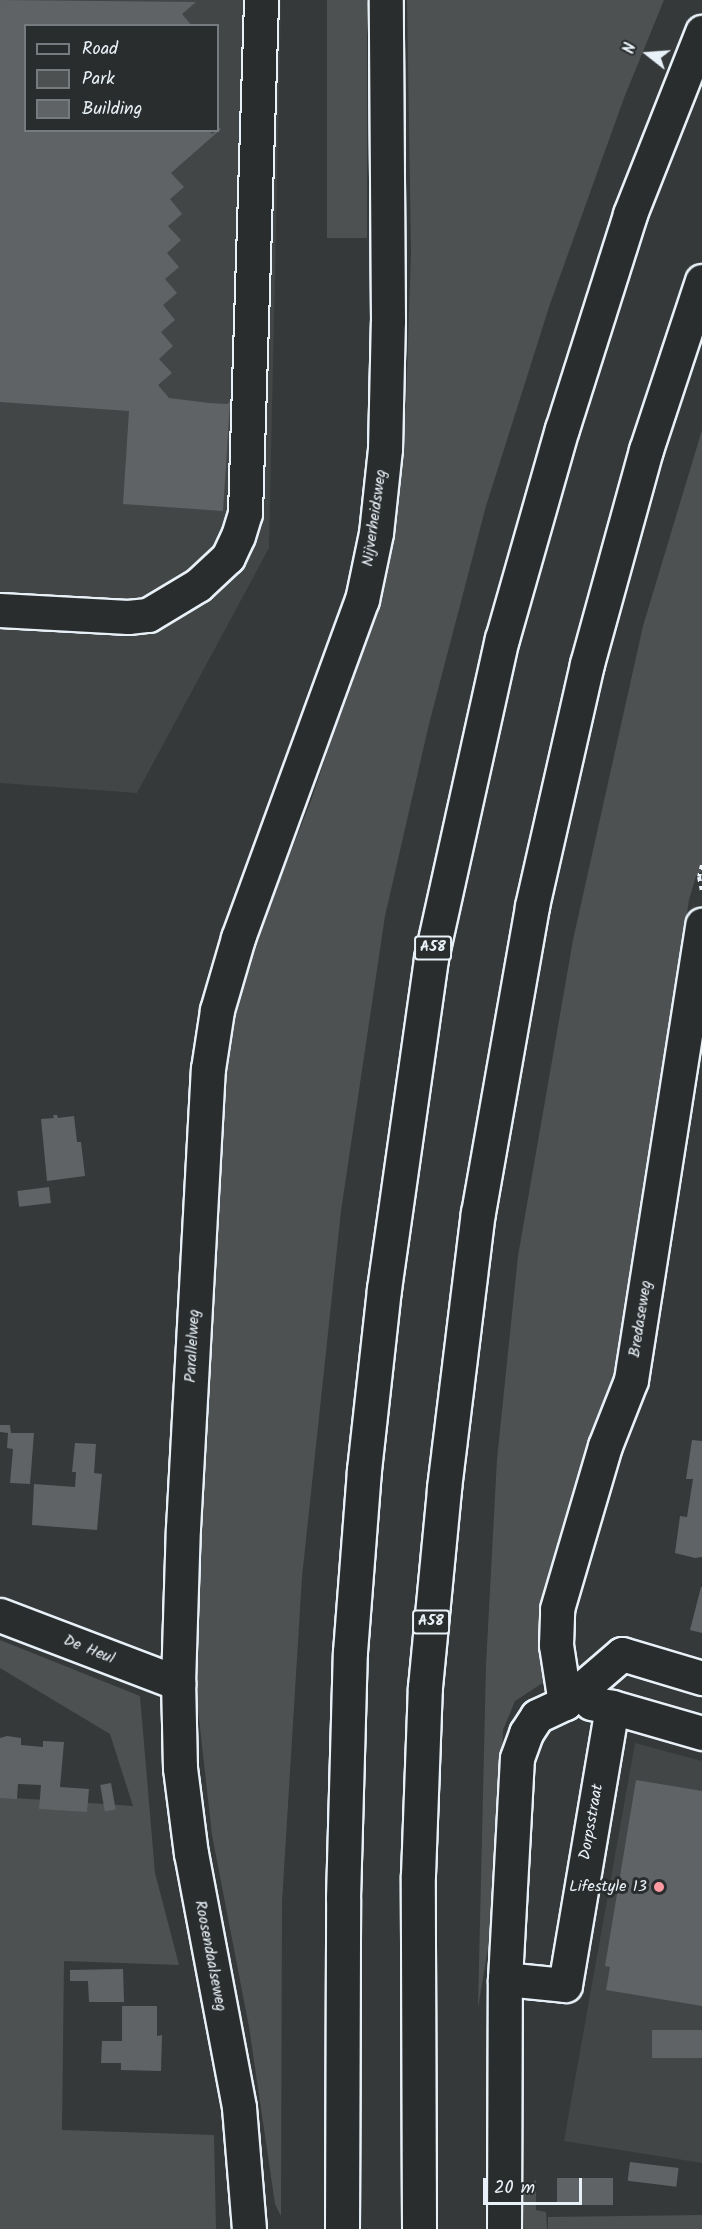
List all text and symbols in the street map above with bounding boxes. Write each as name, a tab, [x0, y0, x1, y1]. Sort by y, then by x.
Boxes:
legend	[24, 24, 219, 132]
north arrow	[618, 24, 678, 84]
text: Road	[82, 35, 118, 64]
text: N	[617, 40, 644, 57]
text: Park	[82, 65, 115, 94]
text: Building	[82, 95, 142, 124]
street label: Nijverheidsweg	[359, 468, 391, 568]
road number: A58	[414, 936, 452, 960]
street label: Bredaseweg	[625, 1279, 657, 1359]
street label: Parallelweg	[181, 1309, 205, 1383]
road number: A58	[412, 1610, 450, 1634]
street label: De Heul	[61, 1631, 117, 1669]
street label: Dorpsstraat	[576, 1783, 608, 1861]
place label: Lifestyle 13	[569, 1877, 647, 1897]
marker: Lifestyle 13	[652, 1880, 666, 1894]
street label: Roosendaalseweg	[190, 1899, 230, 2013]
scale bar	[486, 2166, 585, 2204]
text: 20 m	[494, 2174, 535, 2203]

